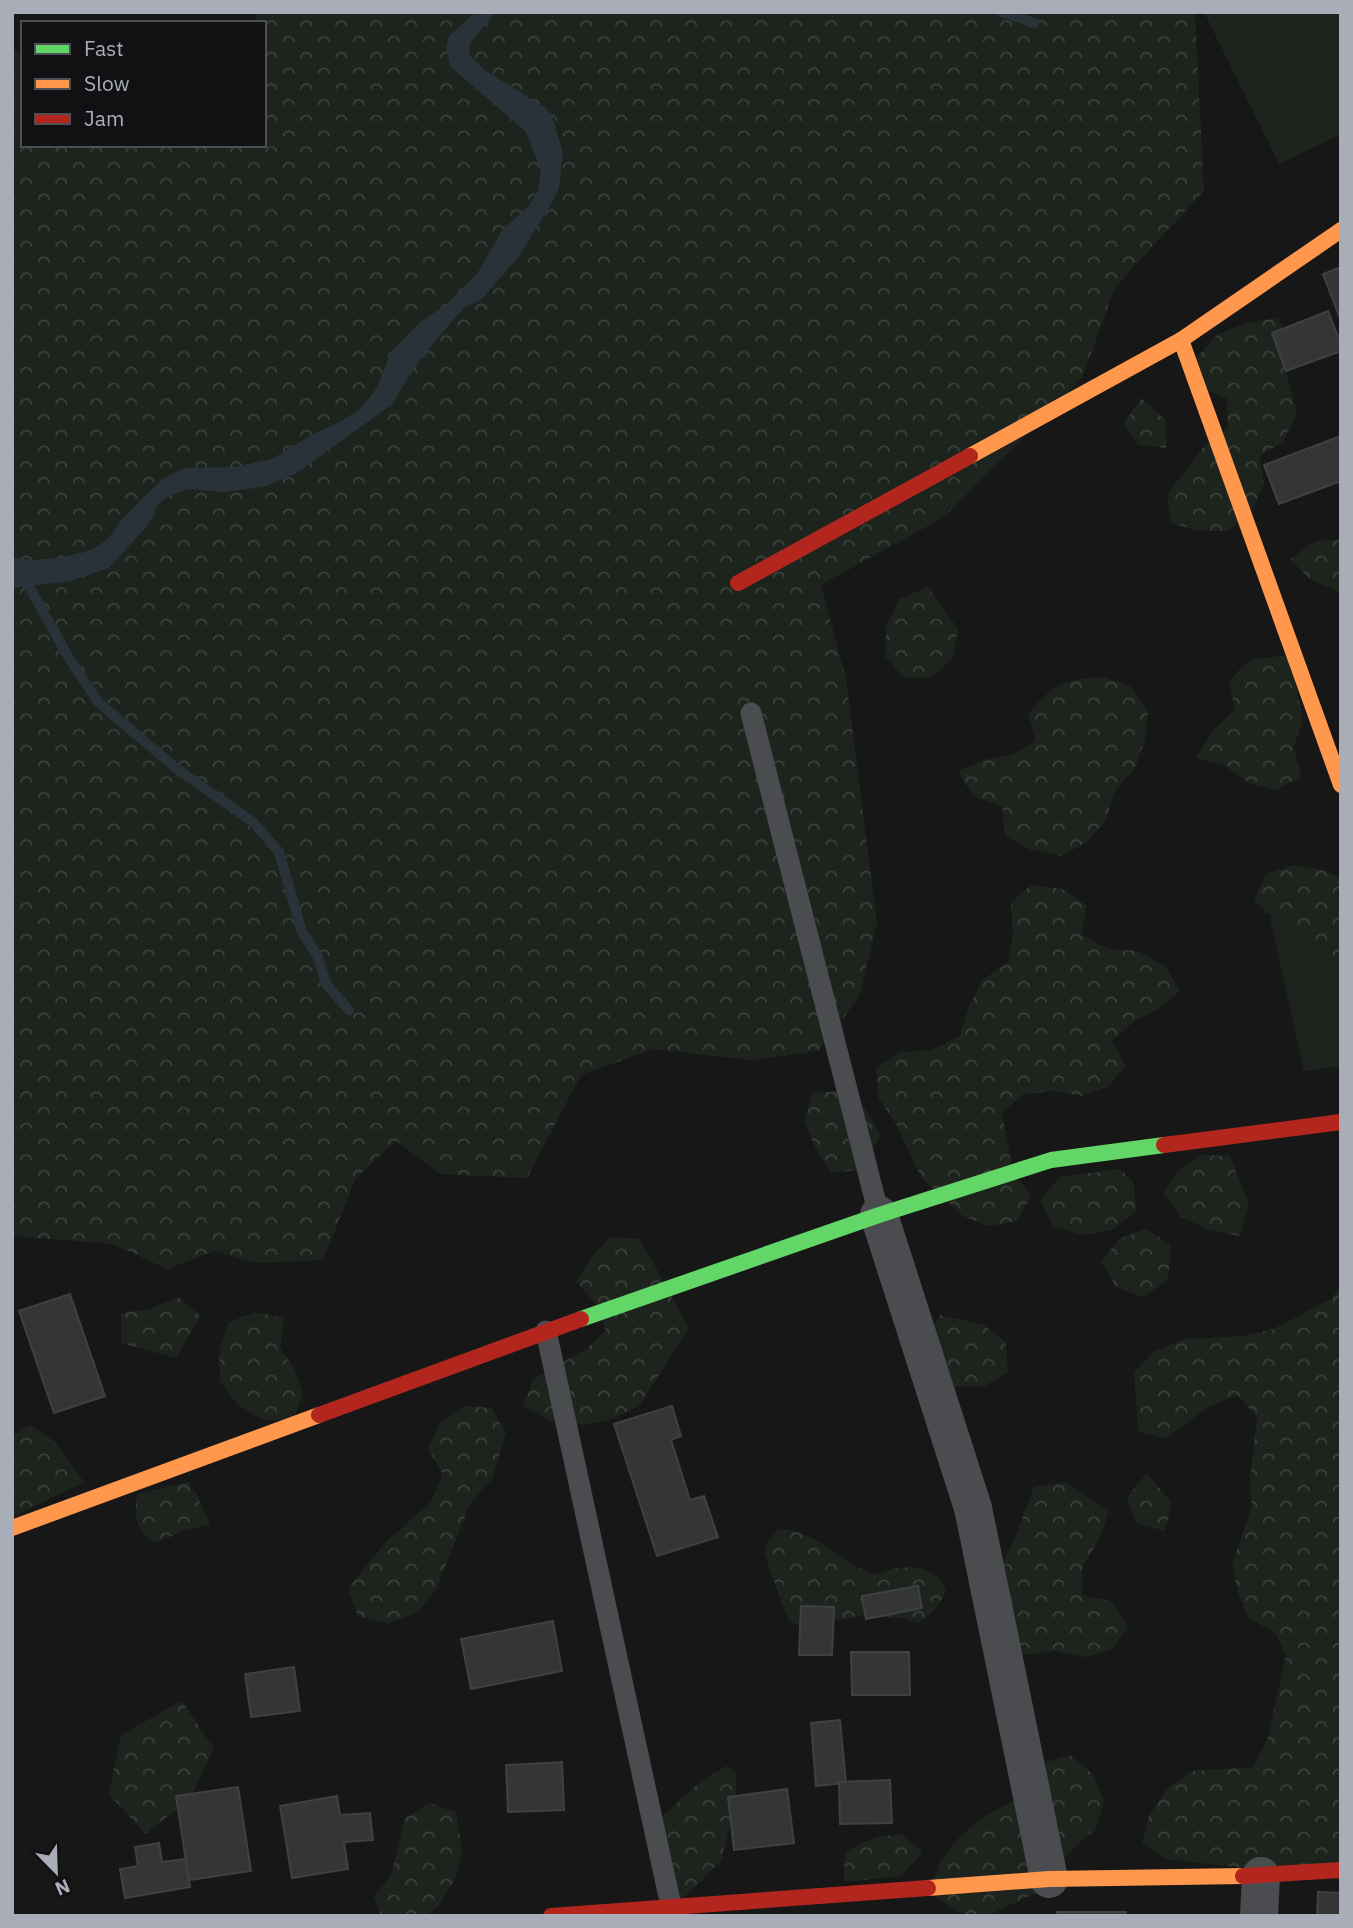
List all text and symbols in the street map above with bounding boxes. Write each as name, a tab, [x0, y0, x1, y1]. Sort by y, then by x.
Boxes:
legend	[21, 21, 266, 147]
text: Fast	[84, 34, 124, 62]
text: Slow	[84, 69, 130, 97]
text: Jam	[84, 104, 124, 132]
north arrow	[21, 1837, 91, 1907]
text: N	[52, 1874, 74, 1901]

